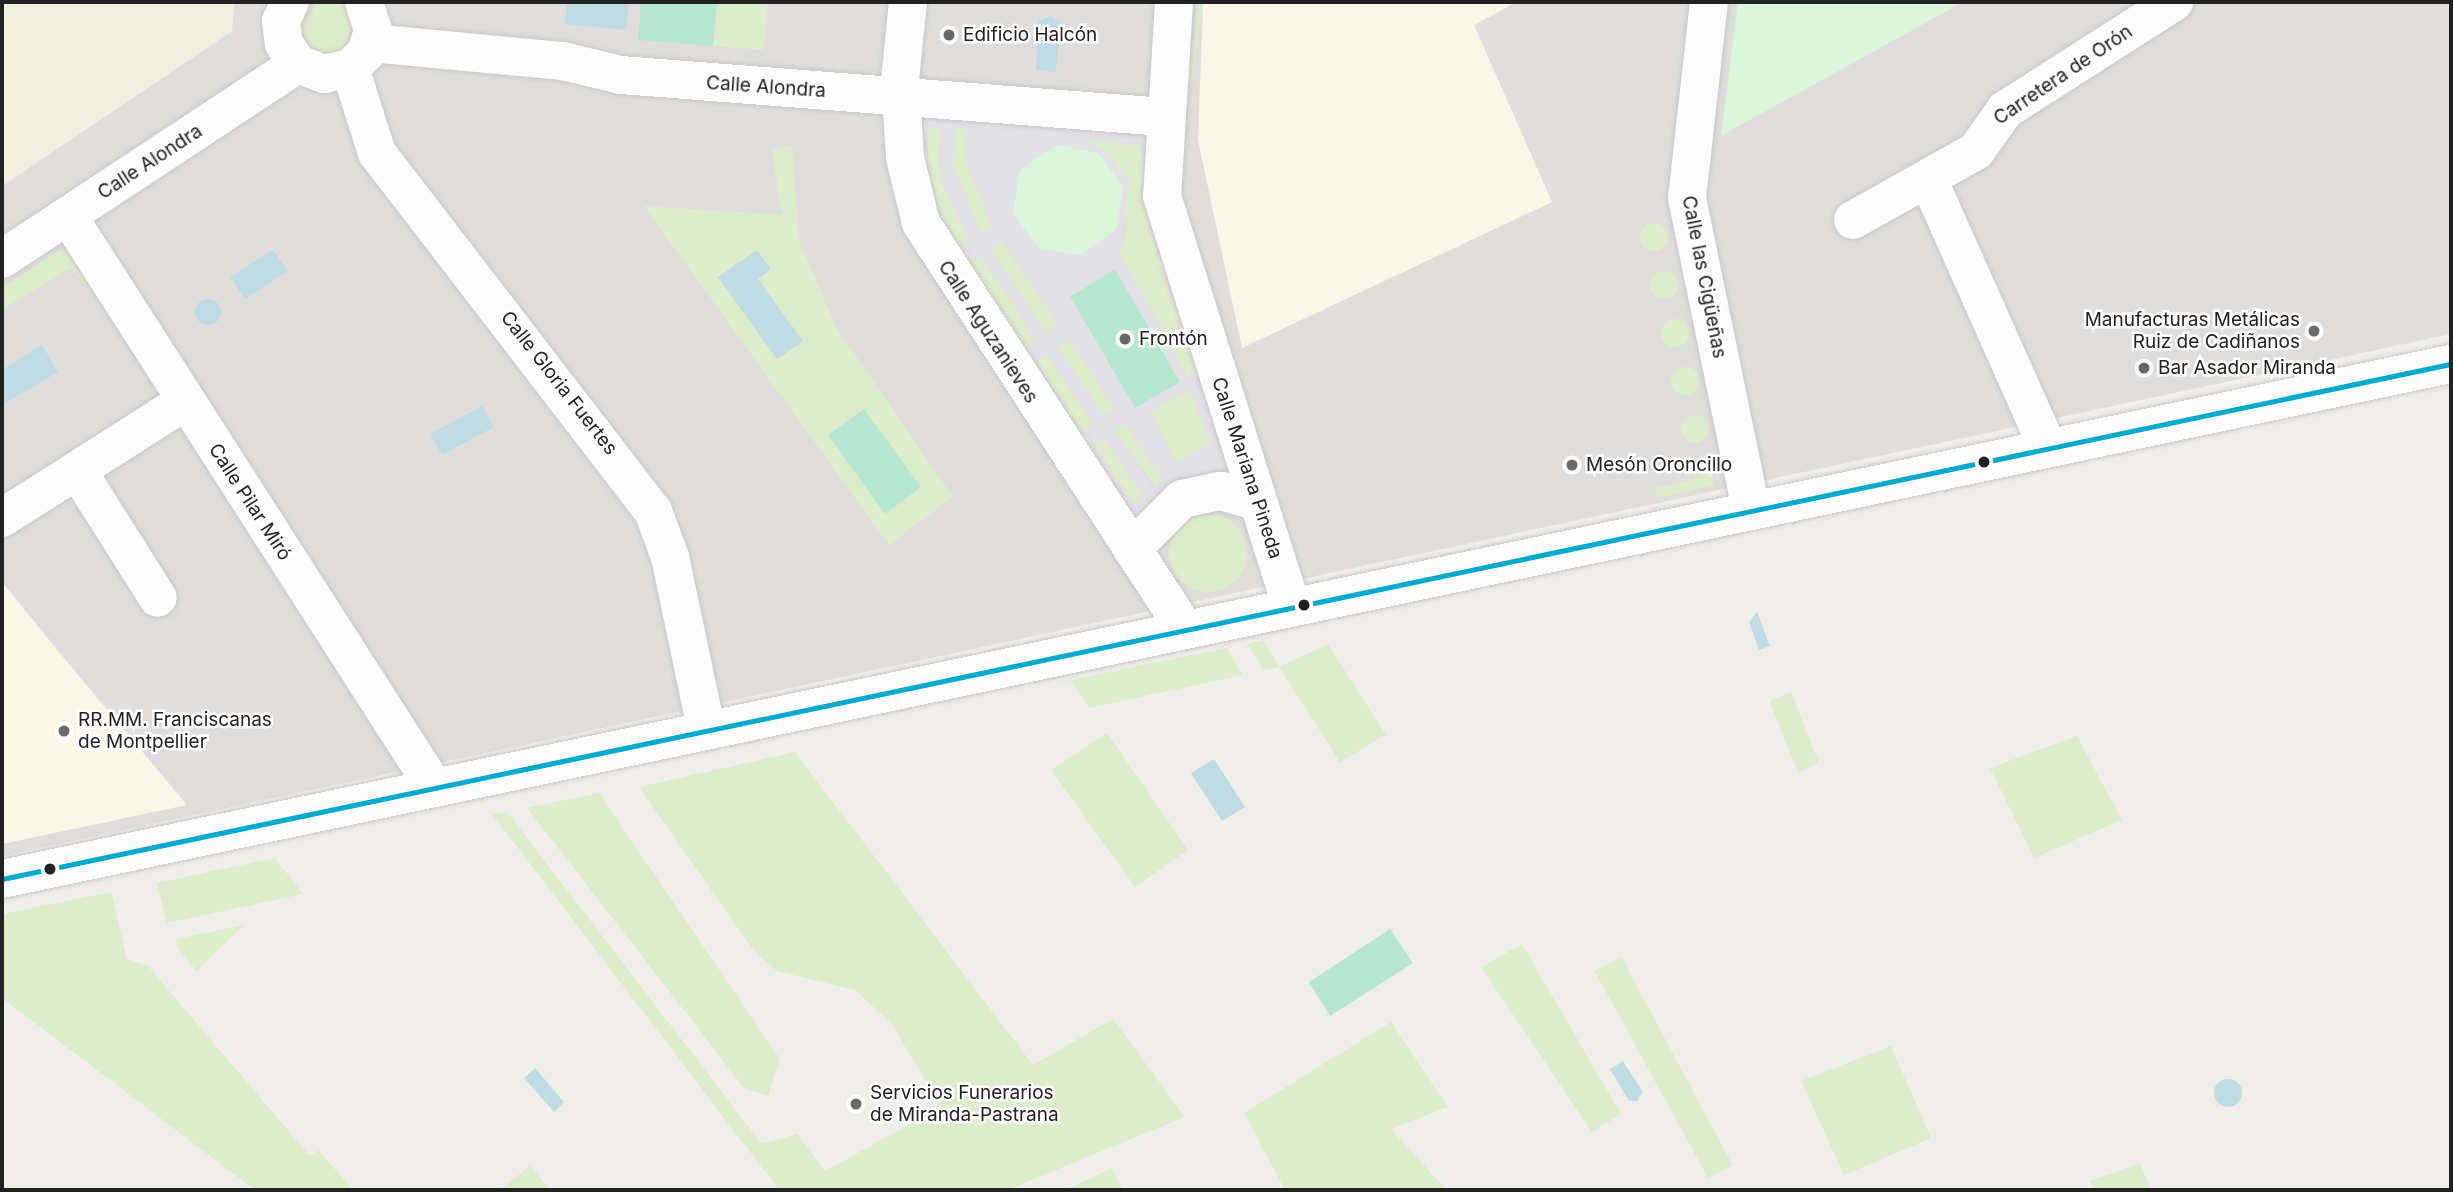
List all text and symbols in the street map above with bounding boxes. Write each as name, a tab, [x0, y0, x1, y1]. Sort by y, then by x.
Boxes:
street label: Carretera de Orón	[1989, 20, 2137, 130]
place label: Edificio Halcón	[963, 24, 1097, 46]
marker: Edificio Halcón	[941, 27, 957, 43]
street label: Calle Alondra	[705, 71, 827, 103]
street label: Calle Alondra	[93, 120, 207, 204]
street label: Calle las Cigüeñas	[1677, 194, 1731, 360]
street label: Calle Aguzanieves	[933, 256, 1043, 408]
street label: Calle Gloria Fuertes	[496, 307, 622, 459]
place label: Manufacturas Metálicas Ruiz de Cadiñanos	[2085, 309, 2300, 353]
marker: Manufacturas Metálicas Ruiz de Cadiñanos	[2306, 323, 2322, 339]
place label: Frontón	[1139, 328, 1208, 350]
marker: Frontón	[1117, 331, 1133, 347]
place label: Bar Asador Miranda	[2158, 357, 2336, 379]
marker: Bar Asador Miranda	[2136, 360, 2152, 376]
street label: Calle Mariana Pineda	[1207, 374, 1287, 562]
street label: Calle Pilar Miró	[204, 439, 296, 565]
place label: Mesón Oroncillo	[1586, 454, 1732, 476]
unlabelled marker	[1977, 455, 1991, 469]
marker: Mesón Oroncillo	[1564, 457, 1580, 473]
unlabelled marker	[1297, 598, 1311, 612]
place label: RR.MM. Franciscanas de Montpellier	[78, 709, 272, 753]
marker: RR.MM. Franciscanas de Montpellier	[56, 723, 72, 739]
unlabelled marker	[43, 862, 57, 876]
place label: Servicios Funerarios de Miranda-Pastrana	[870, 1082, 1059, 1126]
marker: Servicios Funerarios de Miranda-Pastrana	[848, 1096, 864, 1112]

